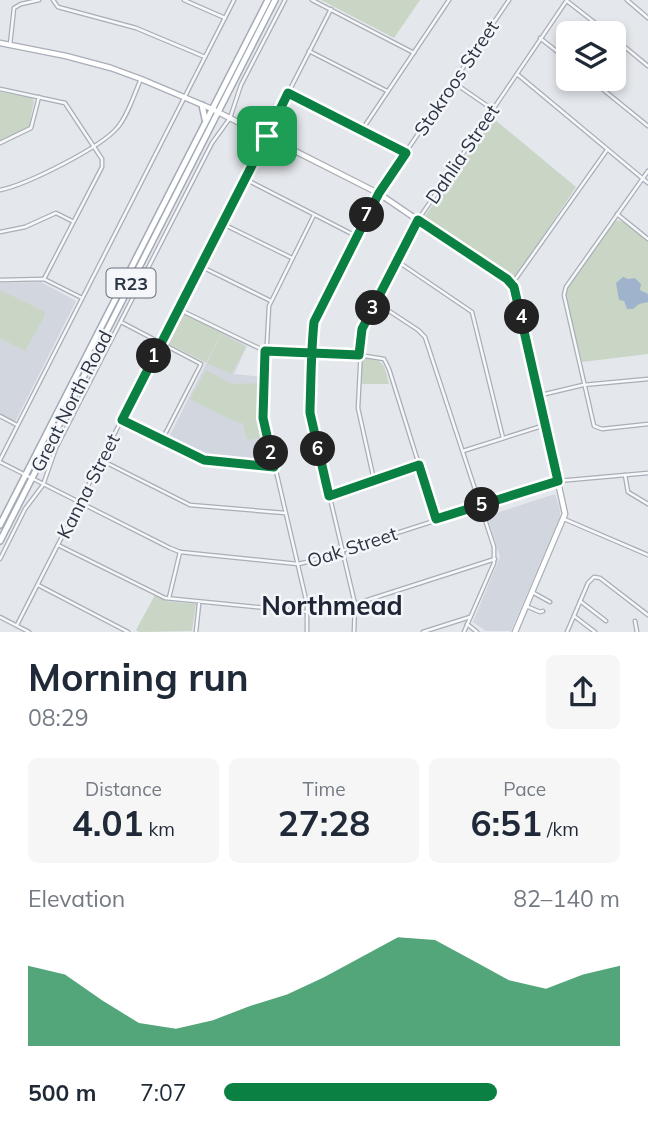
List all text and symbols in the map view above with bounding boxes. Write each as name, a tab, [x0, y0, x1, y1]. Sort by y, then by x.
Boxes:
street label: Stokroos Street	[408, 15, 504, 140]
map controls	[556, 21, 626, 91]
button: layers	[556, 21, 626, 91]
street label: Dahlia Street	[420, 99, 504, 208]
pin	[237, 106, 297, 166]
icon: arrive	[248, 117, 286, 155]
pin: 7	[350, 198, 384, 232]
text: 7	[361, 202, 372, 226]
road number: R23	[106, 268, 156, 298]
pin: 3	[356, 290, 390, 326]
text: 3	[367, 295, 378, 319]
pin: 4	[504, 300, 540, 334]
text: 4	[516, 304, 527, 328]
street label: Great North Road	[25, 326, 117, 476]
pin: 1	[136, 338, 172, 374]
text: 1	[148, 343, 159, 367]
street label: Kanna Street	[51, 429, 125, 543]
pin: 6	[300, 432, 336, 466]
pin: 2	[254, 435, 288, 470]
text: 6	[312, 436, 323, 460]
text: 2	[265, 440, 276, 464]
pin: 5	[464, 488, 500, 522]
text: 5	[476, 492, 487, 516]
street label: Oak Street	[304, 521, 400, 573]
district label: Northmead	[261, 589, 403, 622]
text: Morning run	[28, 653, 249, 701]
button: share	[546, 655, 620, 729]
text: 08:29	[28, 703, 88, 732]
text: Distance	[85, 777, 162, 801]
text: Time	[302, 777, 346, 801]
text: Pace	[503, 777, 546, 801]
text: 4.01	[72, 801, 143, 845]
text: 27:28	[278, 801, 370, 845]
text: 6:51	[470, 801, 542, 845]
text: km	[143, 817, 175, 841]
text: /km	[542, 817, 579, 841]
text: Elevation	[28, 884, 125, 913]
text: 82–140 m	[513, 884, 620, 913]
text: 500 m	[28, 1078, 96, 1107]
text: 7:07	[140, 1078, 187, 1107]

